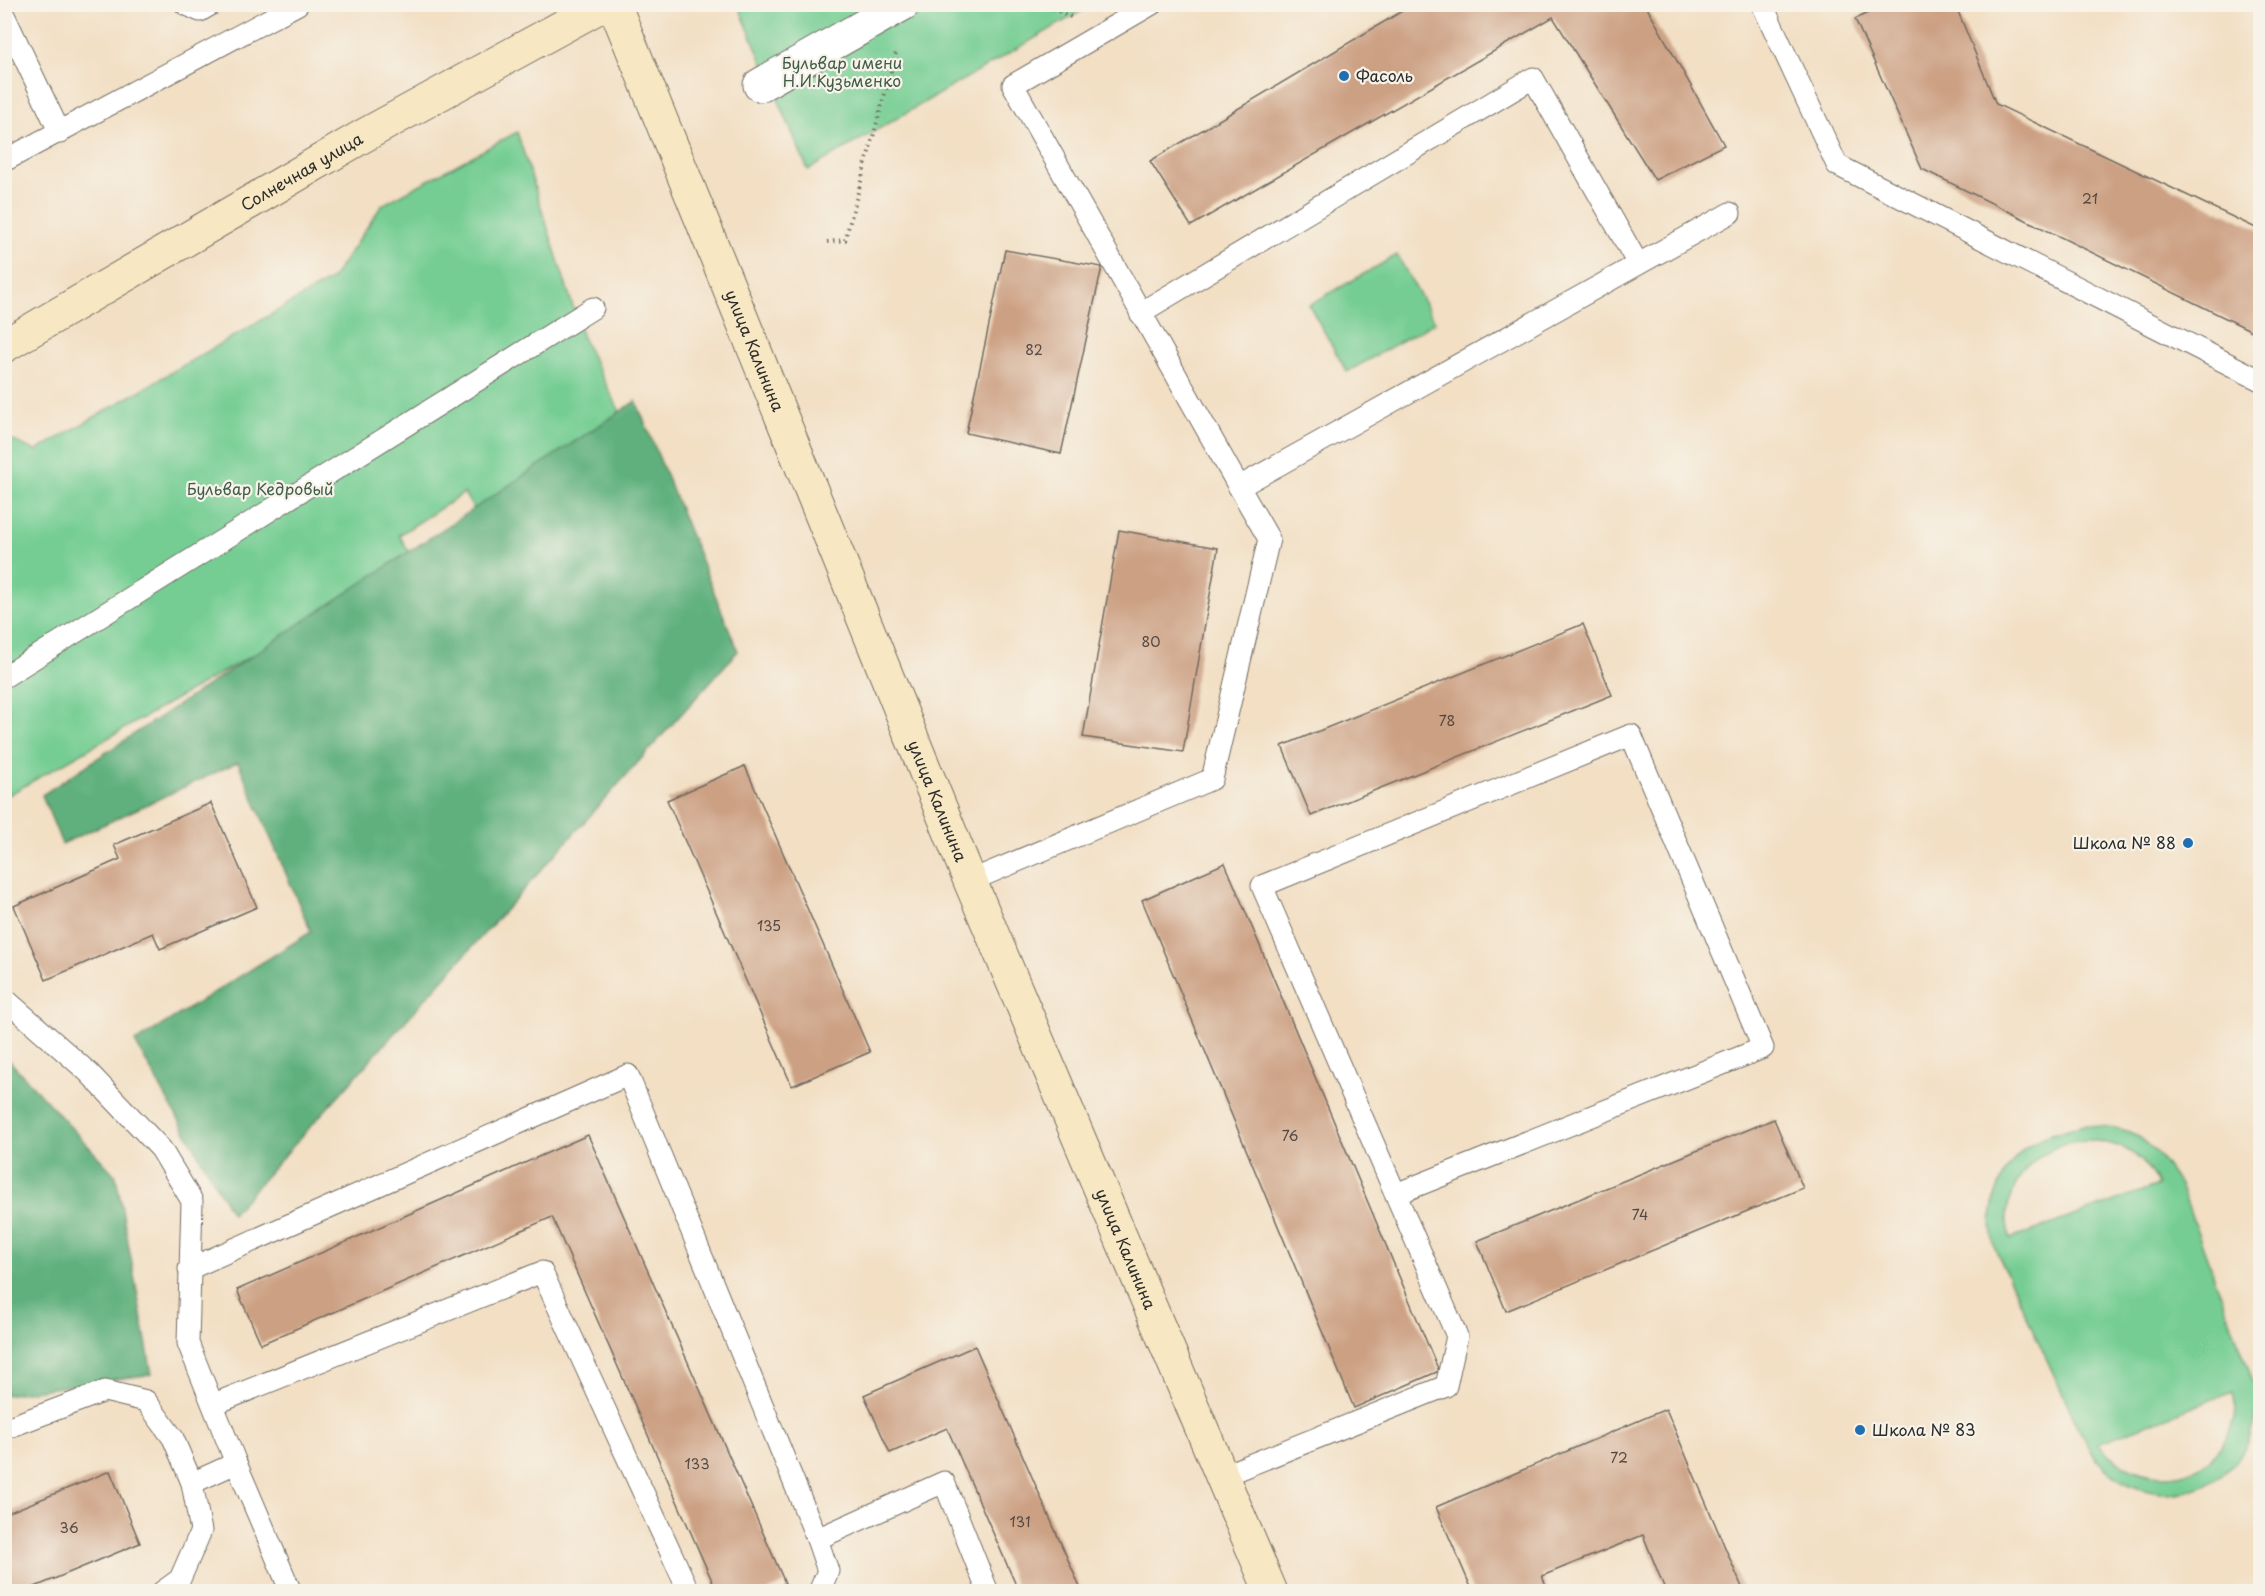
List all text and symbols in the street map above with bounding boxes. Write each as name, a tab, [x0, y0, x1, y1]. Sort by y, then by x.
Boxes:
park label: Бульвар имени Н.И.Кузьменко	[782, 50, 902, 92]
place label: Фасоль	[1356, 63, 1413, 87]
marker: Фасоль	[1337, 69, 1351, 83]
street label: Солнечная улица	[236, 126, 367, 216]
house number: 21	[2082, 188, 2098, 209]
street label: улица Калинина	[720, 286, 791, 415]
house number: 82	[1025, 339, 1043, 360]
park label: Бульвар Кедровый	[187, 476, 333, 500]
house number: 80	[1142, 631, 1160, 652]
house number: 78	[1439, 710, 1455, 731]
street label: улица Калинина	[903, 736, 974, 865]
place label: Школа № 88	[2073, 830, 2176, 854]
marker: Школа № 88	[2181, 836, 2195, 850]
house number: 135	[757, 915, 781, 936]
house number: 76	[1282, 1125, 1299, 1146]
street label: улица Калинина	[1090, 1184, 1163, 1313]
house number: 74	[1632, 1204, 1648, 1225]
place label: Школа № 83	[1872, 1417, 1976, 1441]
marker: Школа № 83	[1853, 1423, 1867, 1437]
house number: 72	[1610, 1447, 1628, 1468]
house number: 133	[684, 1453, 710, 1474]
house number: 131	[1010, 1511, 1030, 1532]
house number: 36	[59, 1517, 79, 1538]

